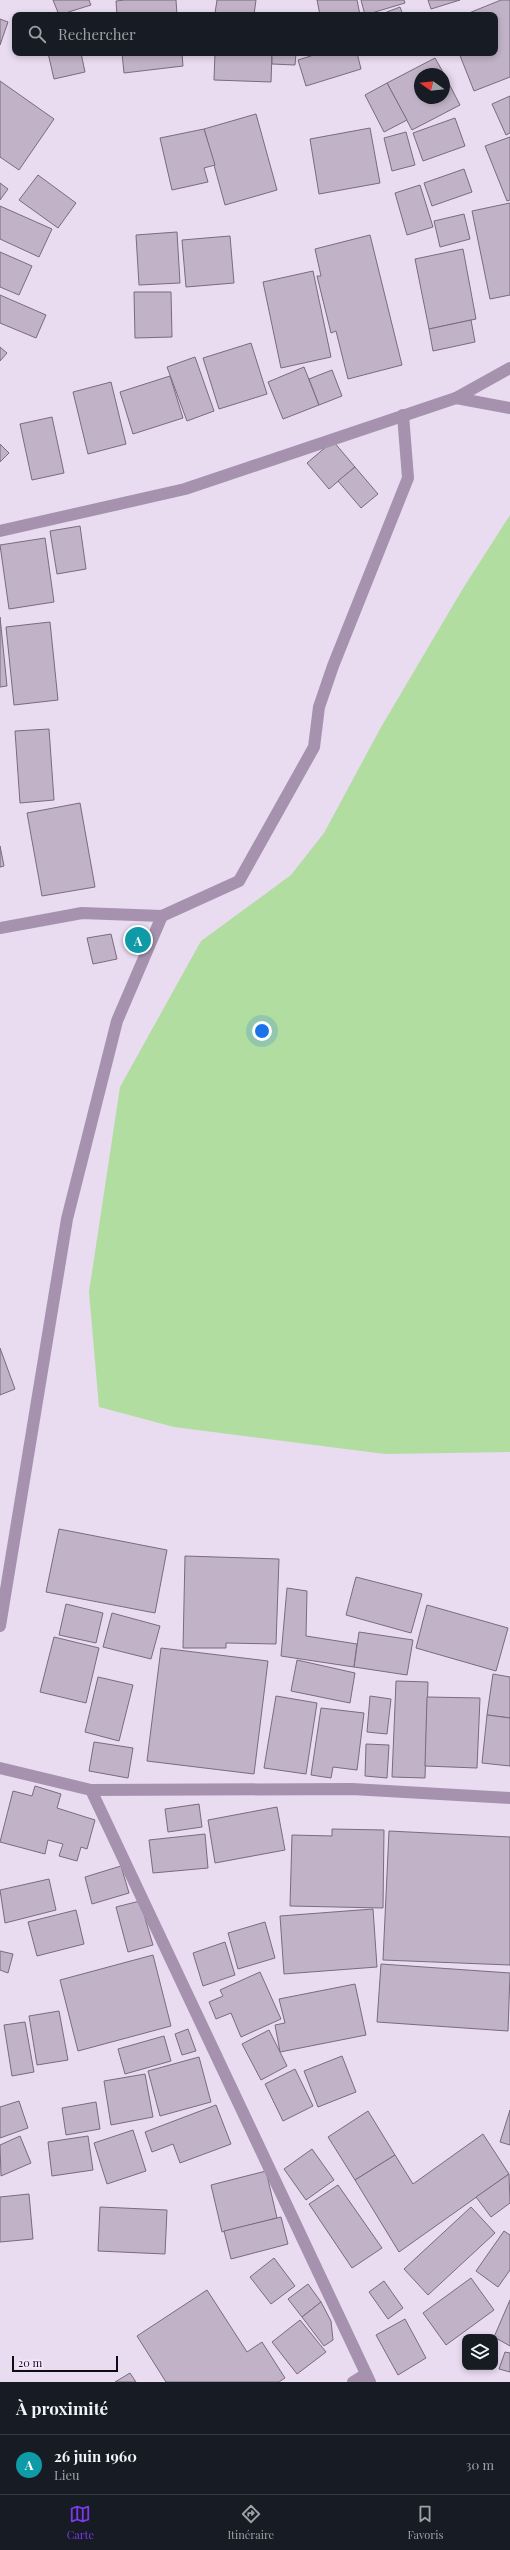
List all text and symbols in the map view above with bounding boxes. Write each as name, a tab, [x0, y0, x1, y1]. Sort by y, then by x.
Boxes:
search box	[12, 12, 498, 56]
icon: search	[26, 23, 48, 45]
text: Rechercher	[58, 24, 136, 44]
north arrow	[414, 68, 450, 104]
pin: A	[125, 925, 151, 955]
your location	[252, 1021, 272, 1041]
map controls	[462, 2334, 498, 2370]
button: layers	[462, 2334, 498, 2370]
scale bar	[12, 2354, 118, 2373]
text: 20 m	[18, 2355, 42, 2370]
text: À proximité	[16, 2397, 108, 2419]
text: 26 juin 1960	[54, 2446, 137, 2466]
text: A	[25, 2456, 33, 2473]
text: 30 m	[466, 2456, 494, 2473]
text: Lieu	[54, 2466, 80, 2483]
tab: Carte	[67, 2503, 94, 2542]
tab: Itinéraire	[227, 2503, 274, 2542]
tab: Favoris	[407, 2503, 443, 2542]

